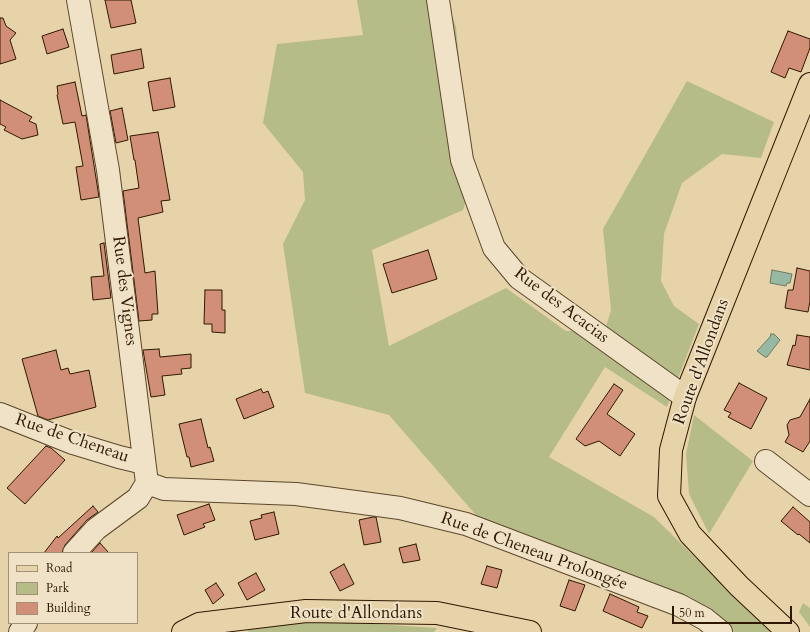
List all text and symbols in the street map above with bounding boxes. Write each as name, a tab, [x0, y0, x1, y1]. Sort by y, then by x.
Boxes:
street label: Rue des Vignes	[107, 235, 141, 347]
street label: Rue des Acacias	[510, 264, 612, 348]
street label: Route d'Allondans	[670, 296, 734, 428]
street label: Rue de Cheneau	[12, 410, 132, 468]
street label: Rue de Cheneau Prolongée	[438, 509, 630, 595]
legend	[8, 552, 138, 624]
text: Road	[46, 560, 72, 576]
text: Park	[46, 580, 69, 596]
scale bar	[674, 598, 794, 624]
text: Building	[46, 600, 90, 616]
street label: Route d'Allondans	[290, 604, 422, 624]
text: 50 m	[679, 605, 705, 621]

